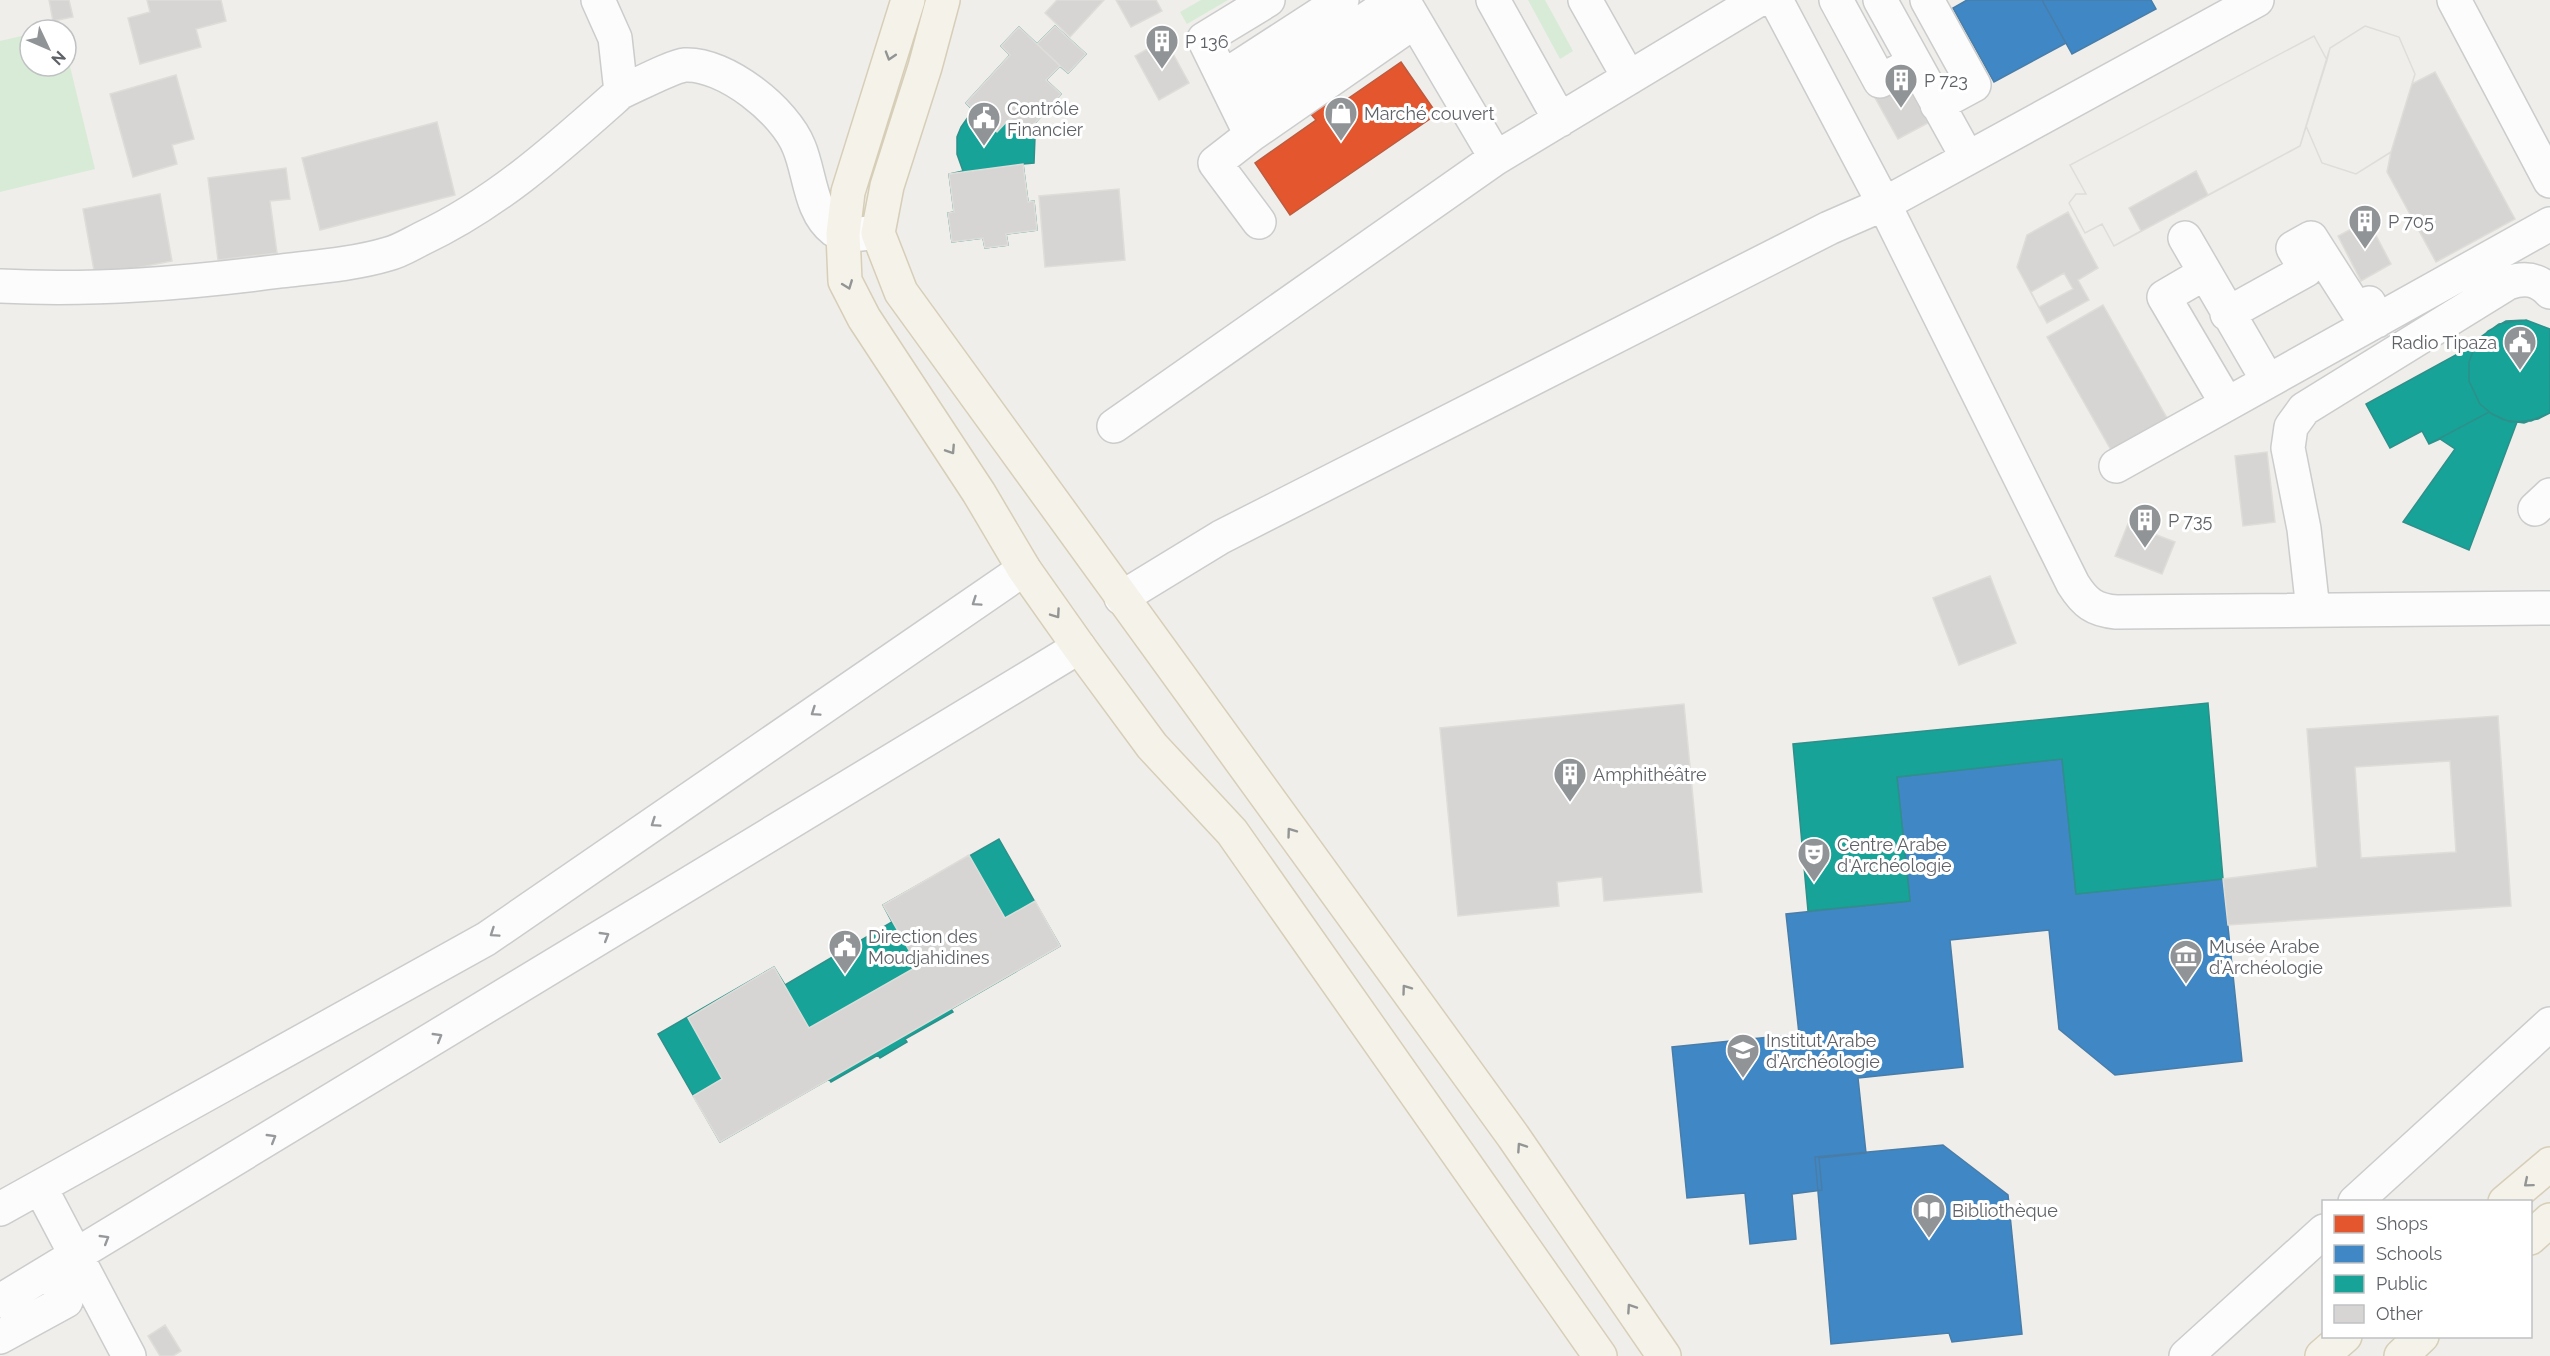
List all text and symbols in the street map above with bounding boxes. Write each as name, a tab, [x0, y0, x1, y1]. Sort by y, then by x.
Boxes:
north arrow	[18, 18, 78, 78]
building icon: P 136	[1144, 23, 1180, 70]
place label: P 136	[1185, 31, 1229, 52]
text: N	[47, 47, 70, 69]
one-way arrow	[885, 50, 897, 61]
building icon: P 723	[1883, 62, 1919, 109]
place label: P 723	[1924, 70, 1968, 91]
shop icon: Marché couvert	[1323, 95, 1359, 142]
place label: Contrôle Financier	[1007, 98, 1084, 140]
public building icon: Contrôle Financier	[966, 100, 1002, 147]
place label: Marché couvert	[1364, 103, 1494, 124]
building icon: P 705	[2347, 203, 2383, 250]
place label: P 705	[2388, 211, 2434, 232]
one-way arrow	[841, 280, 854, 290]
public building icon: Radio Tipaza	[2502, 324, 2538, 371]
place label: Radio Tipaza	[2391, 332, 2497, 353]
one-way arrow	[944, 444, 955, 455]
building icon: P 735	[2127, 502, 2163, 549]
place label: P 735	[2168, 510, 2213, 531]
one-way arrow	[972, 595, 983, 606]
one-way arrow	[1049, 608, 1060, 619]
one-way arrow	[811, 705, 822, 716]
building icon: Amphithéâtre	[1552, 756, 1588, 803]
place label: Amphithéâtre	[1593, 764, 1707, 785]
one-way arrow	[650, 816, 661, 827]
one-way arrow	[1287, 827, 1298, 838]
place label: Centre Arabe d'Archéologie	[1837, 834, 1952, 876]
theatre icon: Centre Arabe d'Archéologie	[1796, 836, 1832, 883]
one-way arrow	[489, 926, 500, 937]
place label: Direction des Moudjahidines	[868, 926, 990, 968]
public building icon: Direction des Moudjahidines	[827, 928, 863, 975]
one-way arrow	[599, 931, 609, 943]
place label: Musée Arabe d’Archéologie	[2209, 936, 2323, 978]
museum icon: Musée Arabe d’Archéologie	[2168, 938, 2204, 985]
one-way arrow	[1402, 985, 1413, 996]
place label: Institut Arabe d’Archéologie	[1766, 1030, 1880, 1072]
school or university icon: Institut Arabe d’Archéologie	[1725, 1032, 1761, 1079]
one-way arrow	[432, 1033, 442, 1044]
one-way arrow	[266, 1134, 276, 1146]
one-way arrow	[1517, 1143, 1528, 1154]
one-way arrow	[2524, 1175, 2535, 1186]
library icon: Bibliothèque	[1911, 1192, 1947, 1239]
place label: Bibliothèque	[1952, 1200, 2058, 1221]
legend	[2322, 1200, 2532, 1338]
text: Shops	[2376, 1213, 2428, 1234]
one-way arrow	[99, 1235, 109, 1247]
text: Schools	[2376, 1243, 2443, 1264]
text: Public	[2376, 1273, 2428, 1294]
one-way arrow	[1627, 1303, 1638, 1314]
text: Other	[2376, 1303, 2424, 1324]

